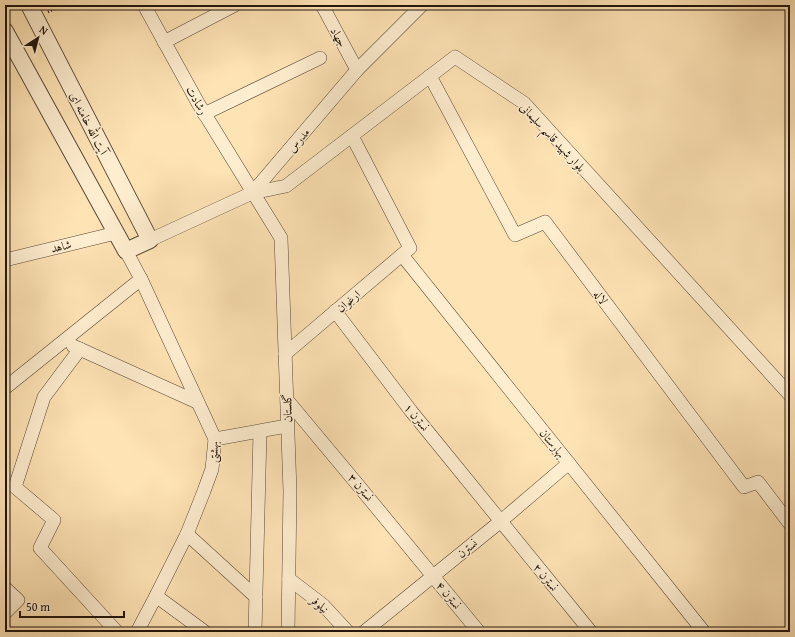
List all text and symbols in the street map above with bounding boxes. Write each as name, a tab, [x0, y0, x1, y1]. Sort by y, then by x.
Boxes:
north arrow	[18, 18, 58, 58]
text: N	[36, 21, 52, 39]
street label: جهاد	[327, 24, 352, 50]
street label: رشادت	[182, 82, 212, 118]
street label: آیت الله خامنه ای	[66, 88, 114, 159]
street label: بلوار شهید قاسم سلیمانی	[513, 99, 590, 178]
street label: مدرس	[283, 124, 313, 156]
street label: شاهد	[49, 235, 73, 257]
street label: ارغوان	[332, 286, 364, 316]
street label: لاله	[590, 286, 612, 308]
street label: گلستان	[278, 394, 296, 422]
street label: نسترن ۱	[400, 399, 434, 435]
street label: بهارستان	[536, 425, 570, 461]
street label: بهشتی	[204, 441, 223, 463]
street label: نسترن ۳	[344, 469, 378, 505]
street label: نسترن	[453, 534, 481, 562]
street label: نسترن ۲	[529, 559, 563, 595]
street label: نسترن ۴	[432, 577, 466, 613]
street label: نیلوفر	[305, 590, 333, 617]
scale bar	[20, 593, 124, 619]
text: 50 m	[26, 598, 50, 615]

